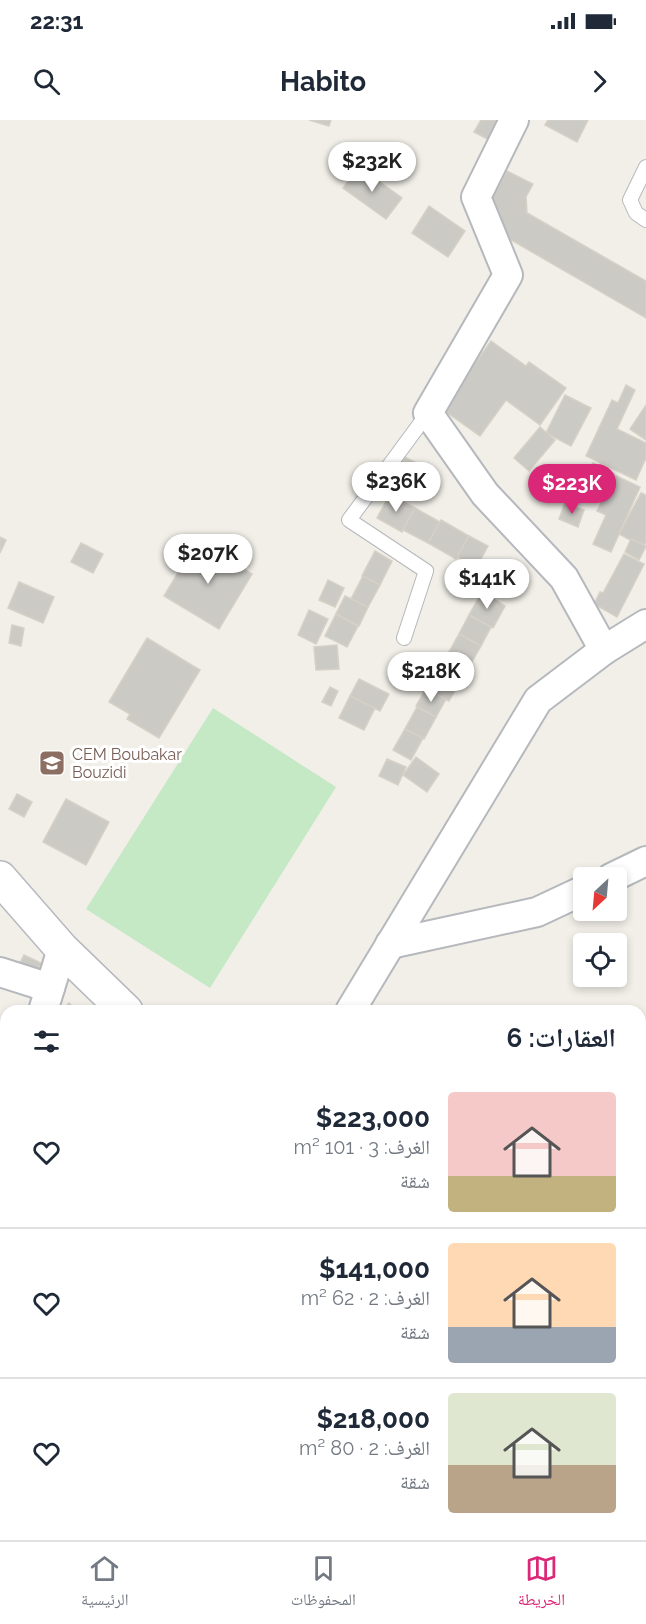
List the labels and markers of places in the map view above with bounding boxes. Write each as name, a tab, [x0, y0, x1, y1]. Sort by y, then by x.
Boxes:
pin: $232K	[330, 142, 414, 193]
pin: $236K	[354, 462, 438, 513]
pin: $223K	[530, 464, 614, 515]
pin: $207K	[166, 534, 250, 585]
pin: $141K	[445, 559, 529, 610]
pin: $218K	[389, 652, 473, 703]
place label: CEM Boubakar Bouzidi	[72, 745, 182, 782]
school or university icon: CEM Boubakar Bouzidi	[37, 748, 67, 778]

